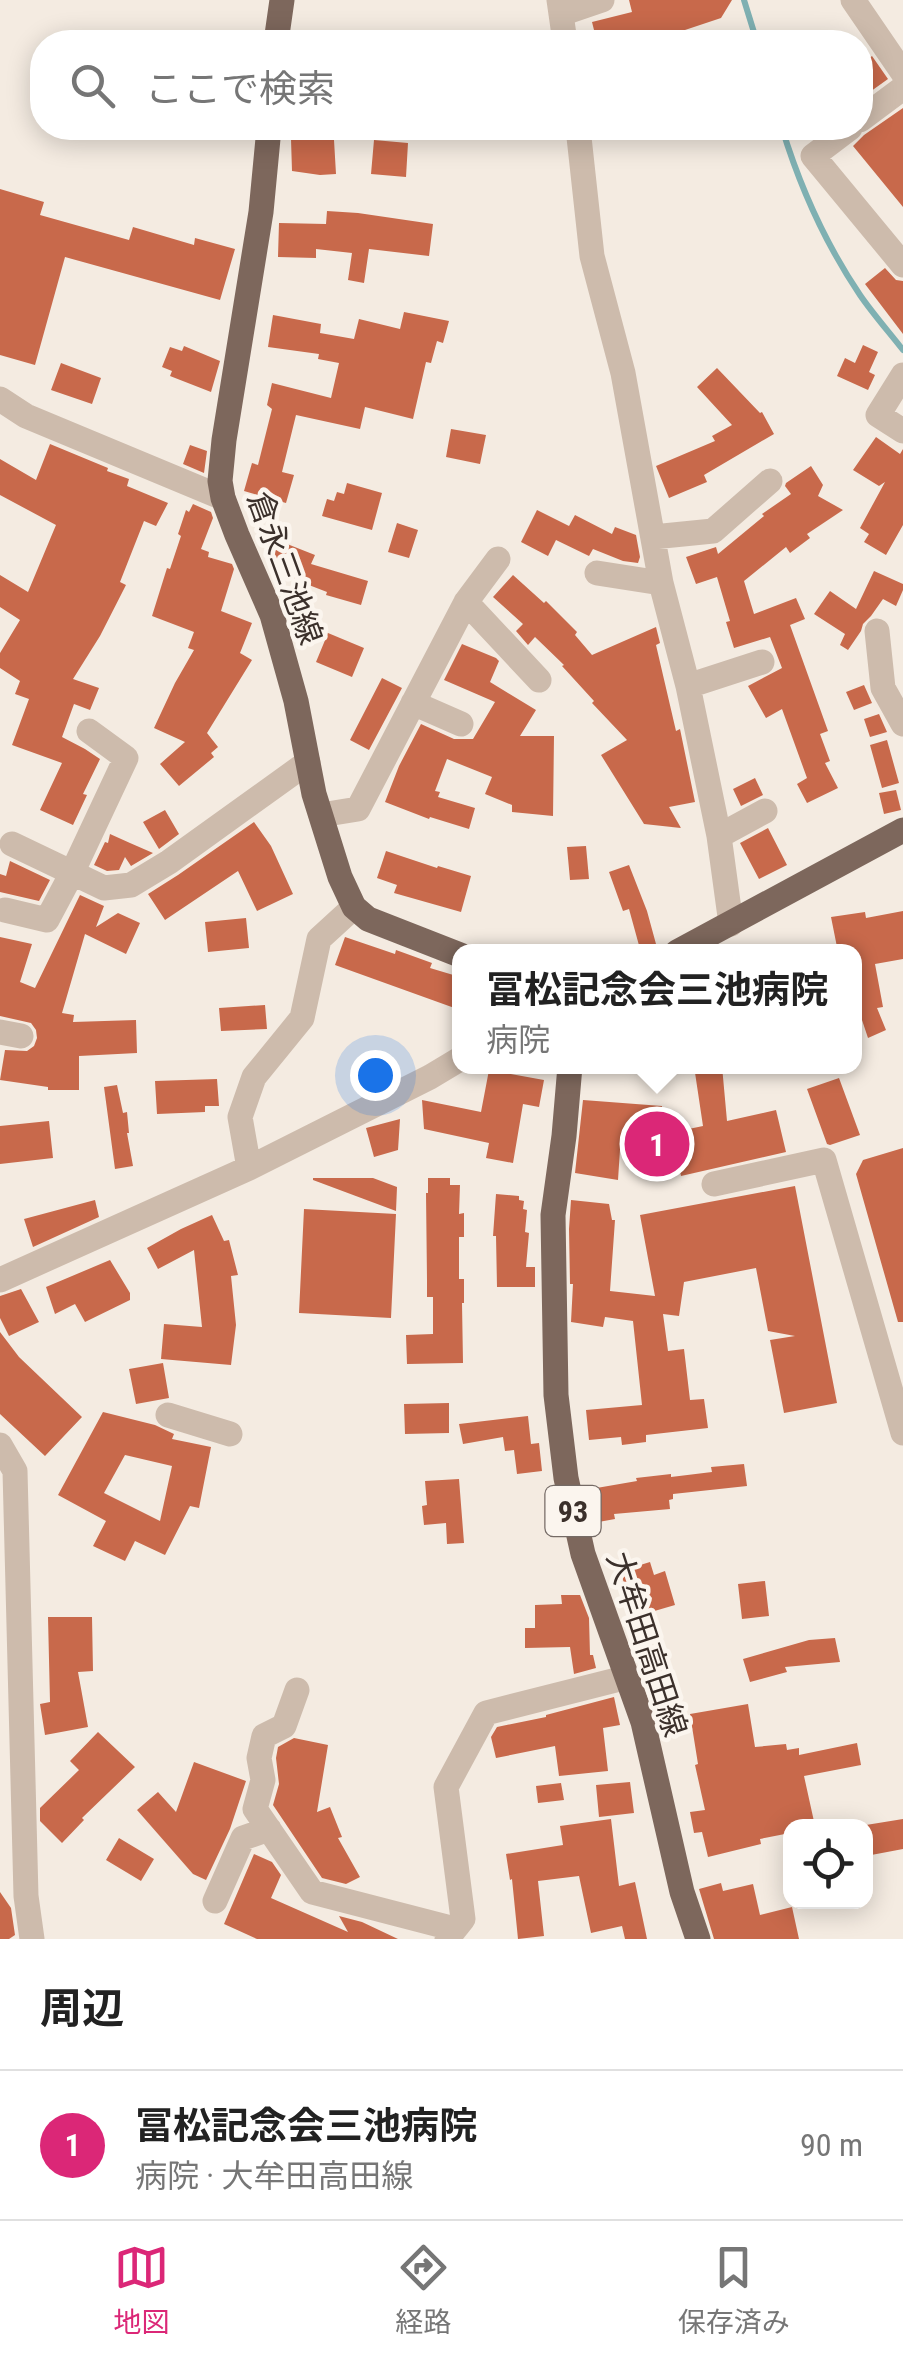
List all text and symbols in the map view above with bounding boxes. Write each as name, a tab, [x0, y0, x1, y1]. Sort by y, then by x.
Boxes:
search box	[30, 30, 873, 140]
icon: search	[65, 58, 120, 113]
text: ここで検索	[145, 67, 335, 111]
street label: 倉永三池線	[240, 486, 330, 650]
popup	[452, 944, 862, 1074]
text: 冨松記念会三池病院	[486, 968, 828, 1012]
text: 病院	[486, 1021, 550, 1059]
your location	[350, 1050, 401, 1101]
pin: 1	[624, 1106, 690, 1182]
road number: 93	[546, 1486, 600, 1536]
street label: 大牟田高田線	[599, 1547, 695, 1741]
map controls	[783, 1819, 873, 1909]
button: locate	[783, 1819, 873, 1909]
text: 周辺	[40, 1984, 124, 2033]
text: 冨松記念会三池病院	[135, 2104, 477, 2148]
text: 1	[64, 2126, 81, 2164]
text: 90 m	[800, 2126, 863, 2164]
text: 病院 · 大牟田高田線	[135, 2157, 414, 2195]
tab: 地図	[113, 2240, 169, 2340]
tab: 経路	[395, 2240, 452, 2340]
tab: 保存済み	[678, 2240, 790, 2340]

